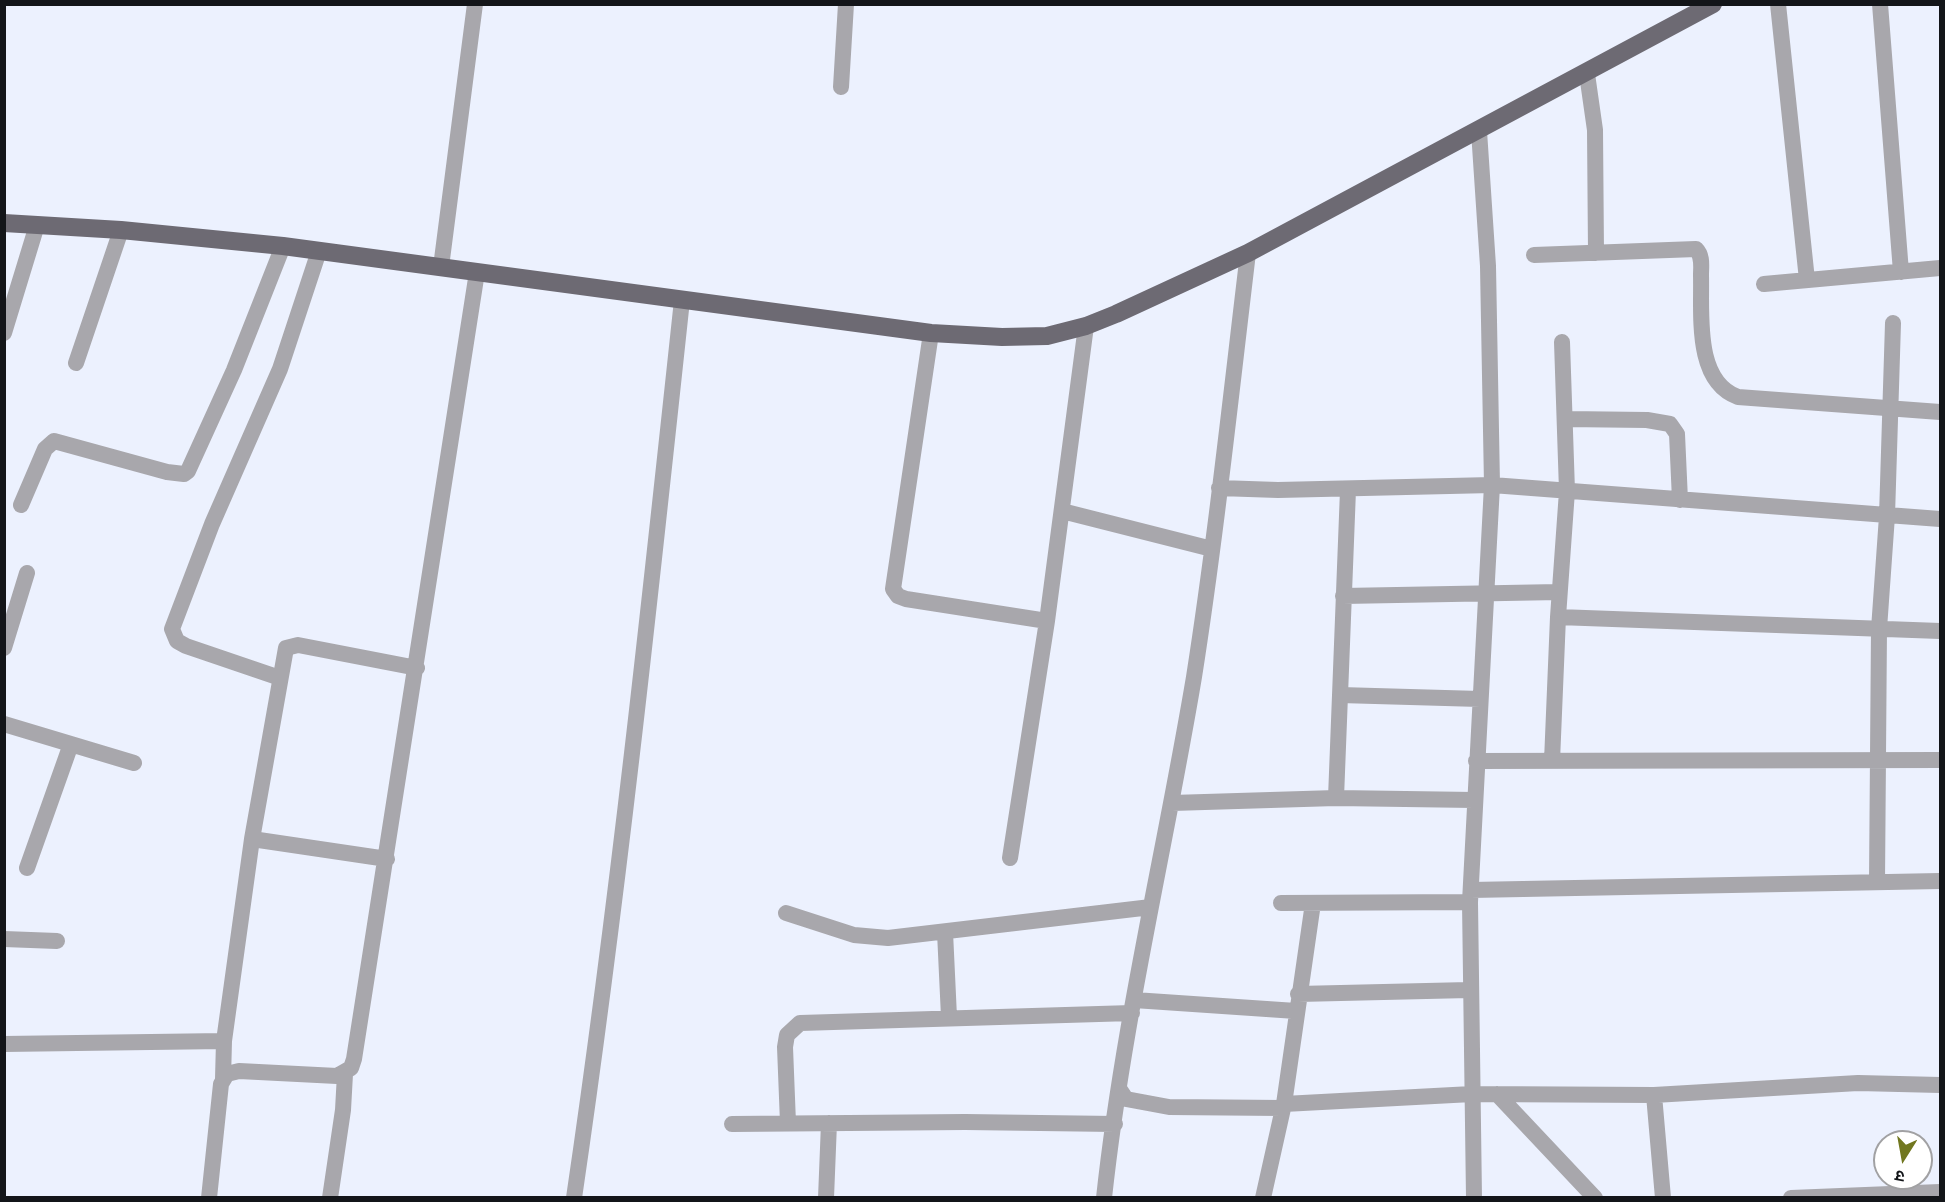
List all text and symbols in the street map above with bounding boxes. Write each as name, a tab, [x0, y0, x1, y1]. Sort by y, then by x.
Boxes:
north arrow	[1873, 1130, 1933, 1190]
text: उ	[1894, 1167, 1906, 1185]

